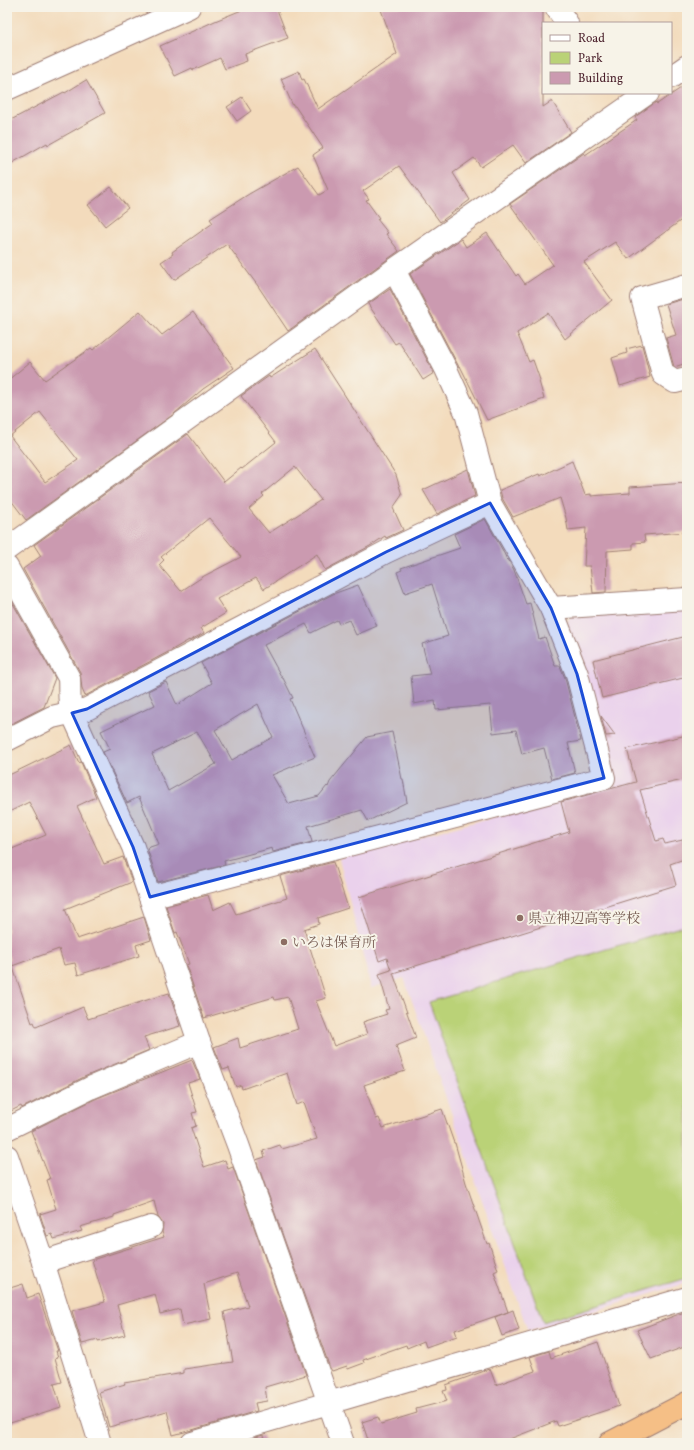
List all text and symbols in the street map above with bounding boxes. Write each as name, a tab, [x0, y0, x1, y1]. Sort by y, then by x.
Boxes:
legend	[542, 22, 672, 94]
text: Road	[578, 31, 605, 47]
text: Park	[578, 51, 603, 67]
text: Building	[578, 71, 623, 87]
place label: 県立神辺高等学校	[528, 910, 640, 929]
marker: 県立神辺高等学校	[515, 913, 525, 923]
place label: いろは保育所	[292, 934, 376, 953]
marker: いろは保育所	[279, 937, 289, 947]

